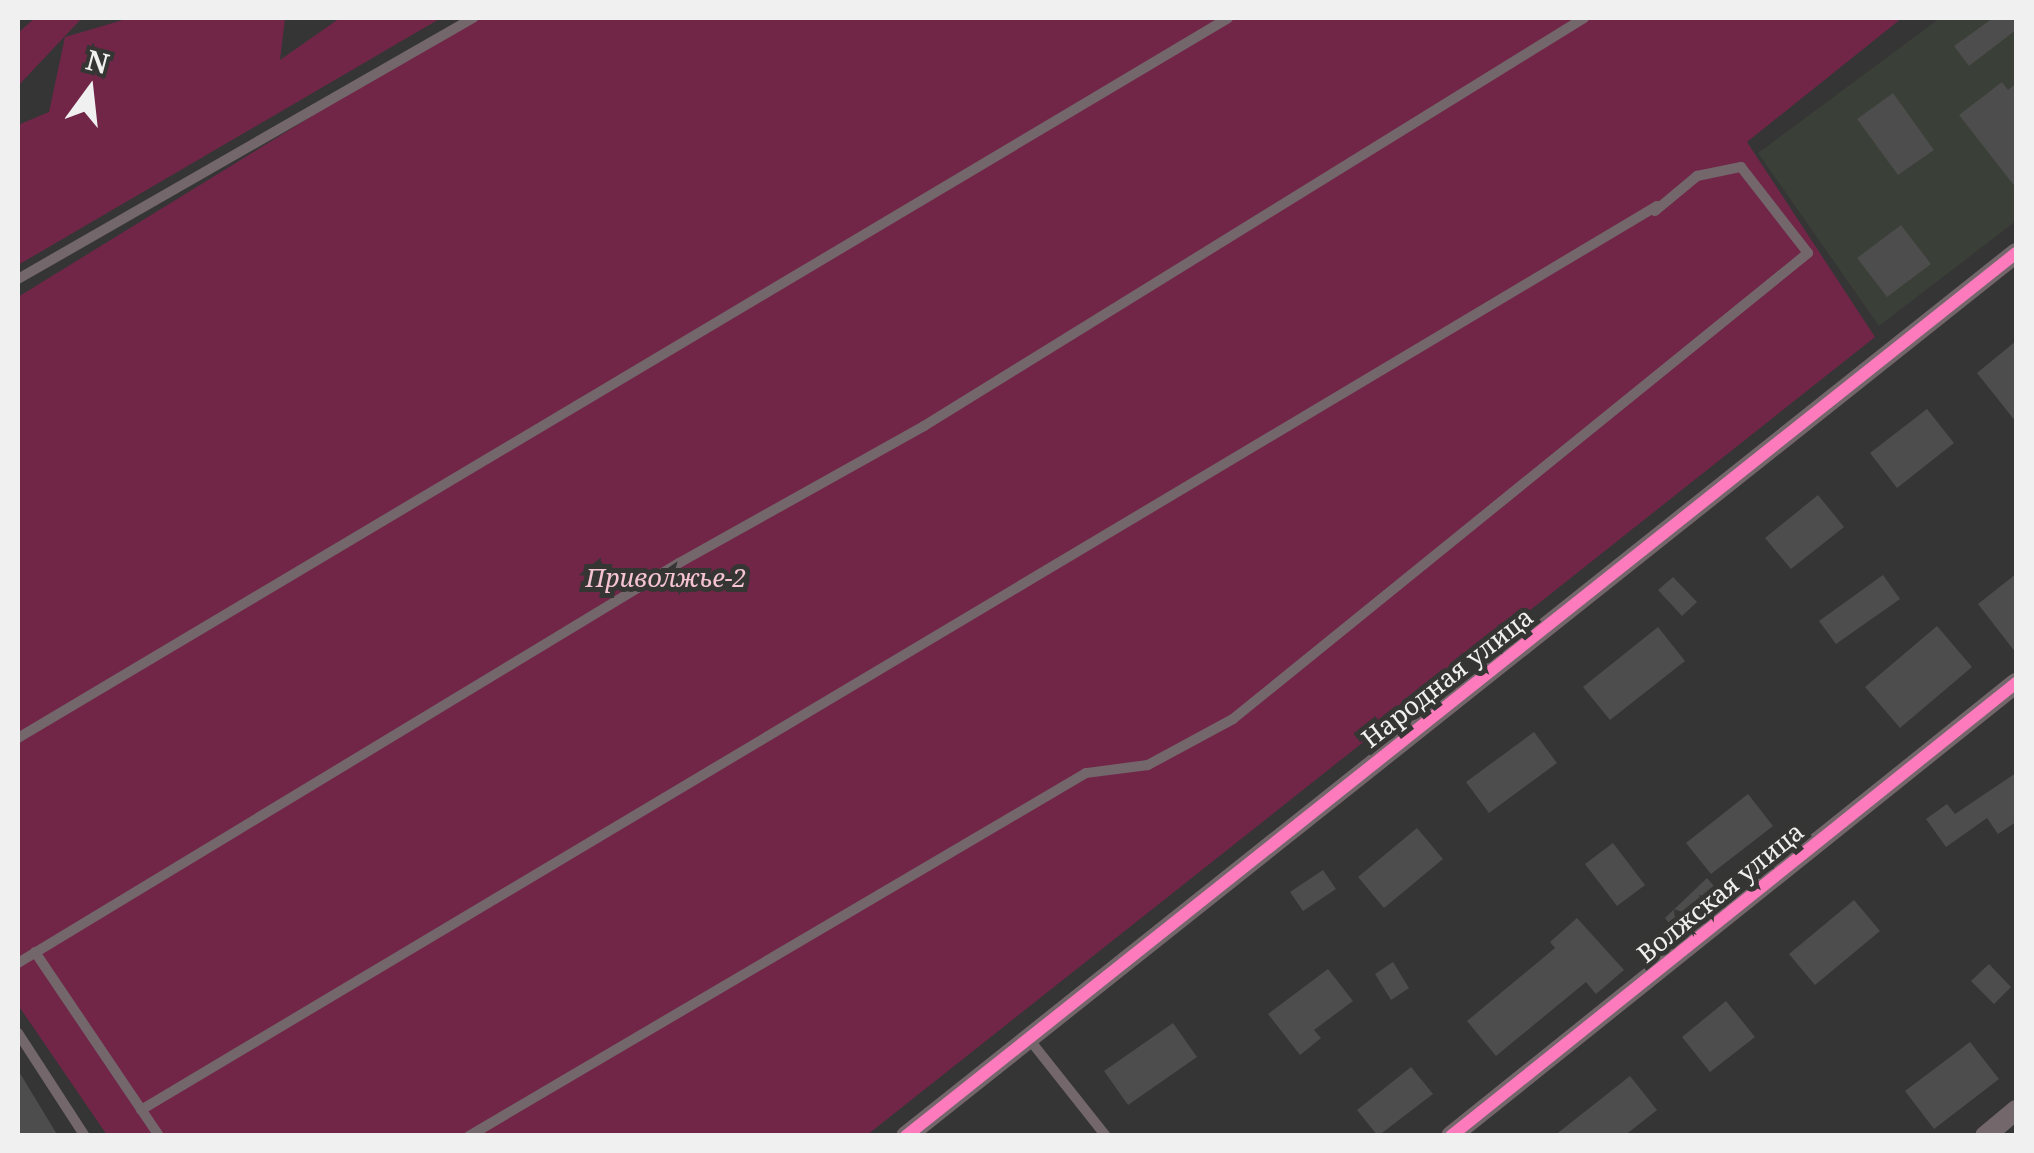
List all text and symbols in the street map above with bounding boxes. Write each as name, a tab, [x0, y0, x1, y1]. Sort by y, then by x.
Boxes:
north arrow	[40, 40, 140, 140]
text: N	[82, 40, 113, 82]
park label: Приволжье-2	[585, 562, 747, 592]
street label: Народная улица	[1355, 601, 1539, 753]
street label: Волжская улица	[1631, 816, 1809, 968]

